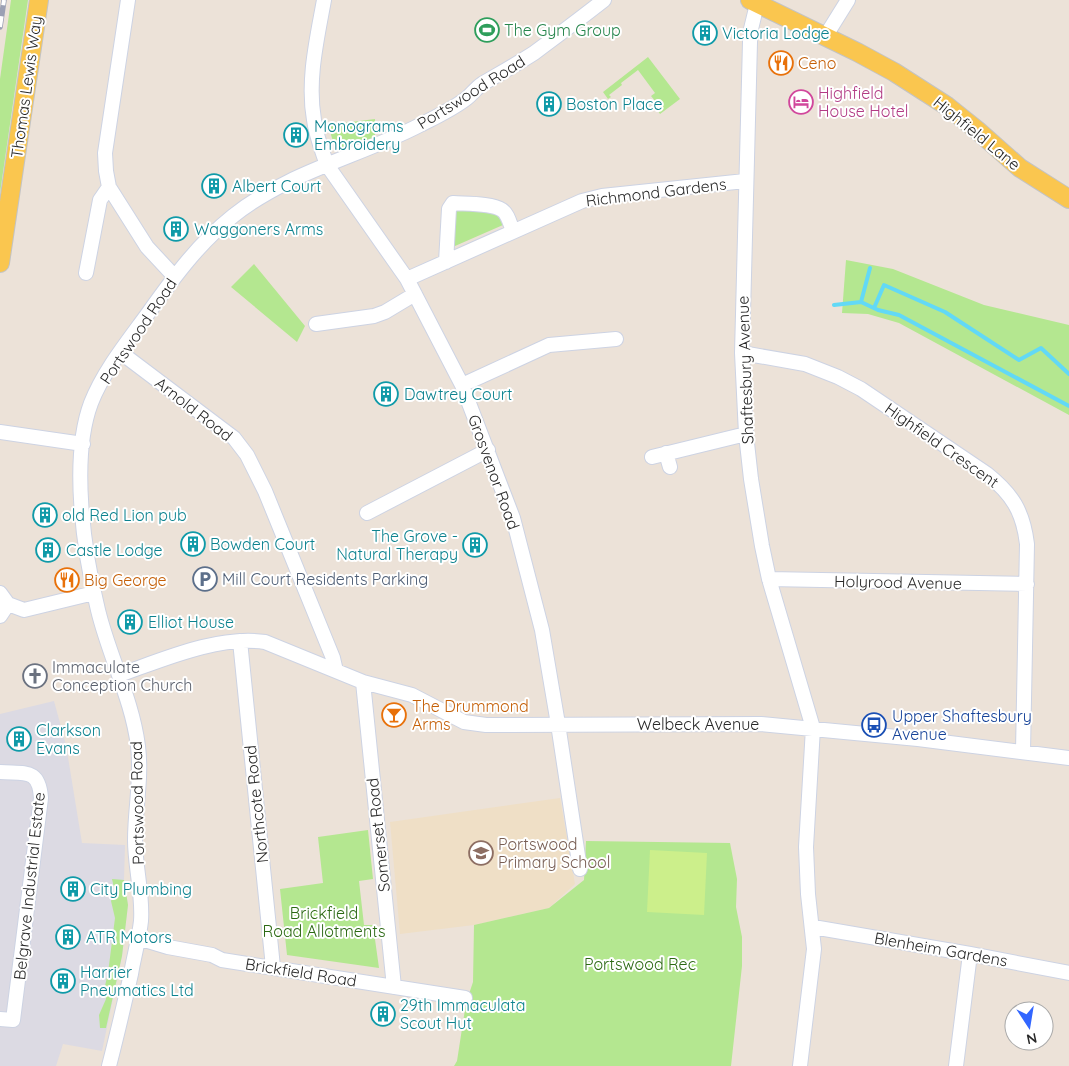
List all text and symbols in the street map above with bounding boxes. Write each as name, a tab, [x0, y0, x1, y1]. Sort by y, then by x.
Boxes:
street label: Thomas Lewis Way	[6, 15, 46, 159]
sports icon: The Gym Group	[474, 17, 500, 43]
place label: The Gym Group	[504, 20, 621, 40]
building icon: Victoria Lodge	[692, 20, 718, 46]
place label: Victoria Lodge	[722, 23, 830, 43]
restaurant icon: Ceno	[768, 50, 794, 76]
street label: Portswood Road	[413, 51, 529, 133]
place label: Ceno	[798, 53, 836, 73]
place label: Highfield House Hotel	[818, 83, 908, 121]
hotel icon: Highfield House Hotel	[788, 89, 814, 115]
building icon: Boston Place	[536, 91, 562, 117]
street label: Highfield Lane	[929, 92, 1025, 174]
place label: Boston Place	[566, 94, 662, 114]
place label: Monograms Embroidery	[314, 116, 404, 154]
building icon: Monograms Embroidery	[283, 122, 309, 148]
building icon: Albert Court	[201, 173, 227, 199]
street label: Richmond Gardens	[585, 173, 727, 211]
place label: Albert Court	[232, 176, 322, 196]
building icon: Waggoners Arms	[163, 216, 189, 242]
place label: Waggoners Arms	[194, 219, 323, 239]
street label: Portswood Road	[95, 274, 181, 388]
street label: Shaftesbury Avenue	[732, 295, 758, 445]
street label: Arnold Road	[151, 373, 237, 445]
building icon: Dawtrey Court	[373, 381, 399, 407]
place label: Dawtrey Court	[404, 384, 512, 404]
street label: Highfield Crescent	[881, 398, 1003, 492]
street label: Grosvenor Road	[464, 412, 524, 532]
building icon: old Red Lion pub	[32, 502, 58, 528]
place label: old Red Lion pub	[62, 505, 187, 525]
place label: The Grove - Natural Therapy	[336, 526, 458, 564]
building icon: Bowden Court	[180, 531, 206, 557]
building icon: The Grove - Natural Therapy	[462, 532, 488, 558]
place label: Bowden Court	[210, 534, 315, 554]
building icon: Castle Lodge	[35, 537, 61, 563]
place label: Castle Lodge	[66, 540, 163, 560]
parking icon: Mill Court Residents Parking	[192, 566, 218, 592]
restaurant icon: Big George	[54, 567, 80, 593]
place label: Mill Court Residents Parking	[222, 569, 428, 589]
place label: Big George	[84, 570, 167, 590]
street label: Holyrood Avenue	[834, 571, 962, 593]
building icon: Elliot House	[117, 609, 143, 635]
place label: Elliot House	[148, 612, 234, 632]
place label: Immaculate Conception Church	[52, 657, 192, 695]
church icon: Immaculate Conception Church	[22, 663, 48, 689]
place label: The Drummond Arms	[412, 696, 529, 734]
bar icon: The Drummond Arms	[381, 702, 407, 728]
place label: Upper Shaftesbury Avenue	[892, 706, 1032, 744]
bus stop icon: Upper Shaftesbury Avenue	[861, 712, 887, 738]
street label: Welbeck Avenue	[637, 714, 759, 734]
place label: Clarkson Evans	[36, 720, 101, 758]
building icon: Clarkson Evans	[6, 726, 32, 752]
street label: Portswood Road	[126, 741, 148, 865]
street label: Northcote Road	[240, 744, 272, 864]
street label: Somerset Road	[362, 777, 394, 893]
street label: Belgrave Industrial Estate	[9, 791, 49, 981]
place label: Portswood Primary School	[498, 834, 610, 872]
school or university icon: Portswood Primary School	[468, 840, 494, 866]
building icon: City Plumbing	[60, 876, 86, 902]
place label: City Plumbing	[90, 879, 192, 899]
park label: Brickfield Road Allotments	[263, 903, 385, 941]
building icon: ATR Motors	[55, 924, 81, 950]
place label: ATR Motors	[86, 927, 172, 947]
street label: Blenheim Gardens	[873, 927, 1009, 971]
street label: Brickfield Road	[244, 953, 358, 991]
park label: Portswood Rec	[584, 954, 696, 974]
place label: Harrier Pneumatics Ltd	[80, 962, 194, 1000]
building icon: Harrier Pneumatics Ltd	[50, 968, 76, 994]
place label: 29th Immaculata Scout Hut	[400, 995, 525, 1033]
building icon: 29th Immaculata Scout Hut	[370, 1001, 396, 1027]
north arrow	[1004, 1001, 1054, 1051]
text: N	[1025, 1029, 1039, 1049]

